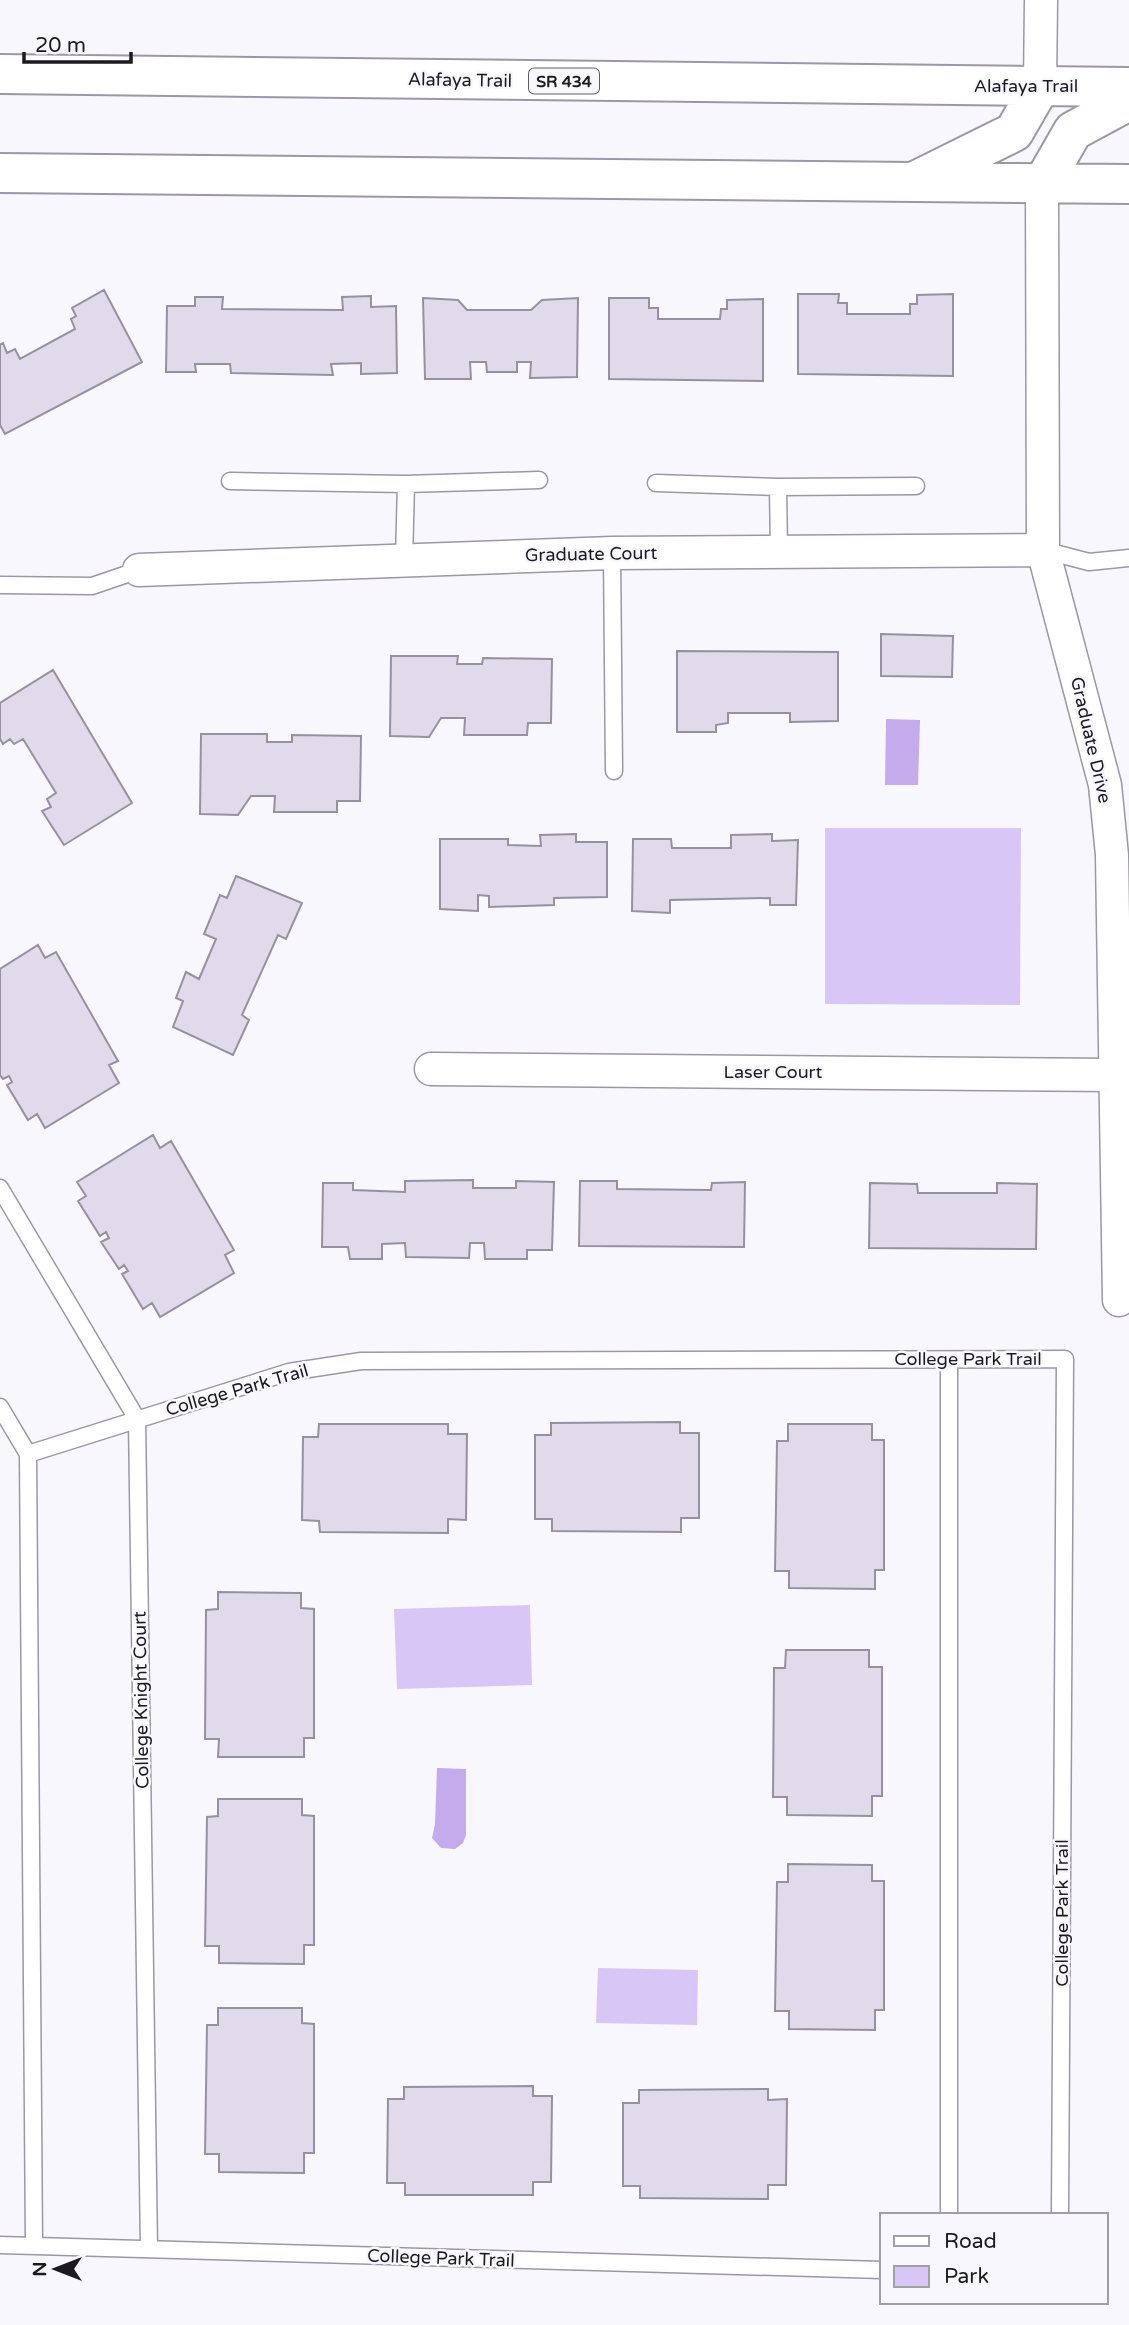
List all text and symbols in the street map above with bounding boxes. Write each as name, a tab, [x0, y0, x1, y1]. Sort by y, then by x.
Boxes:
scale bar	[24, 21, 131, 65]
text: 20 m	[35, 33, 86, 58]
street label: Alafaya Trail	[408, 68, 512, 92]
road number: SR 434	[529, 68, 599, 94]
street label: Alafaya Trail	[974, 75, 1078, 97]
street label: Graduate Court	[525, 542, 657, 566]
street label: Graduate Drive	[1066, 675, 1116, 805]
street label: Laser Court	[724, 1061, 823, 1083]
street label: College Park Trail	[894, 1348, 1042, 1370]
street label: College Park Trail	[163, 1359, 311, 1421]
street label: College Knight Court	[128, 1611, 154, 1789]
street label: College Park Trail	[1051, 1839, 1073, 1987]
legend	[880, 2213, 1108, 2304]
text: Road	[944, 2229, 997, 2254]
north arrow	[21, 2234, 91, 2304]
street label: College Park Trail	[367, 2244, 515, 2272]
text: N	[29, 2261, 51, 2277]
text: Park	[944, 2264, 989, 2289]

